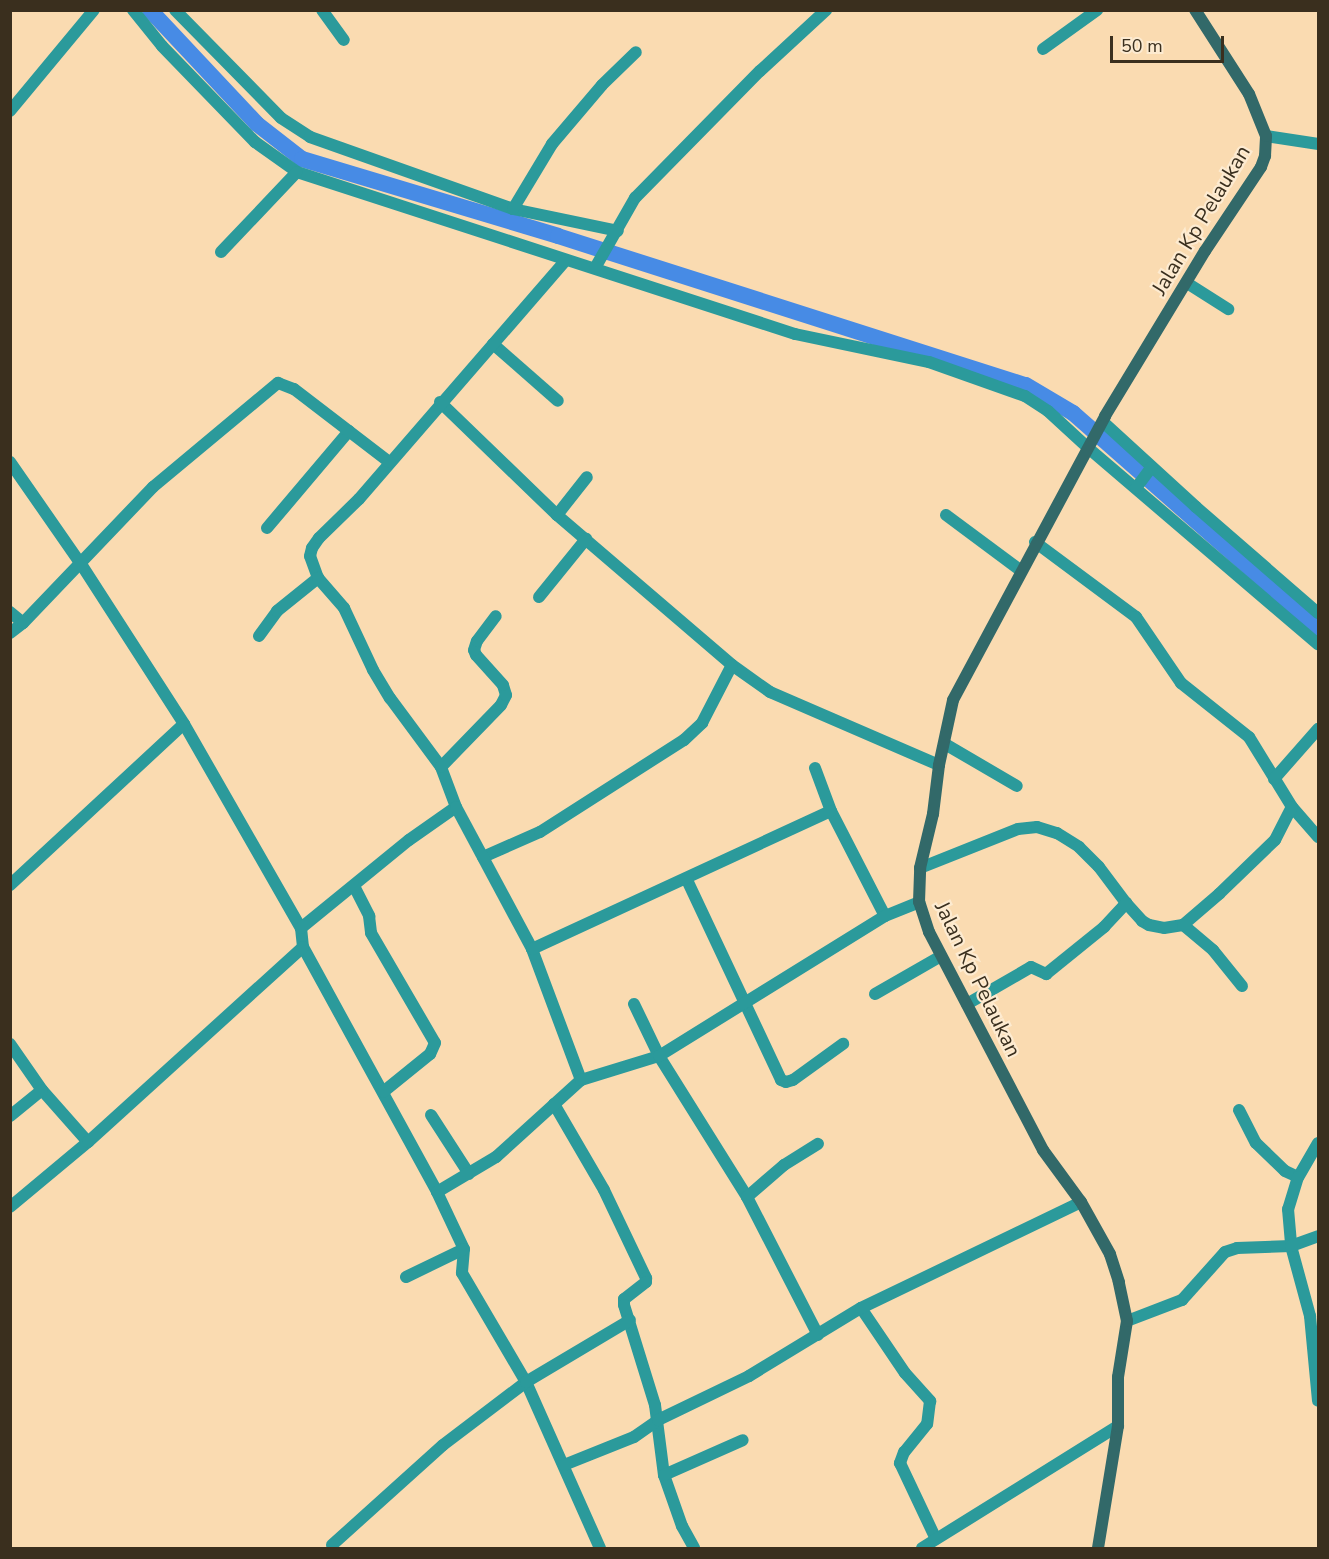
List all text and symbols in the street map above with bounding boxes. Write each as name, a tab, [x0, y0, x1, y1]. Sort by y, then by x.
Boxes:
scale bar	[1113, 24, 1227, 62]
text: 50 m	[1121, 34, 1163, 58]
street label: Jalan Kp Pelaukan	[1146, 141, 1256, 299]
street label: Jalan Kp Pelaukan	[929, 897, 1027, 1061]

